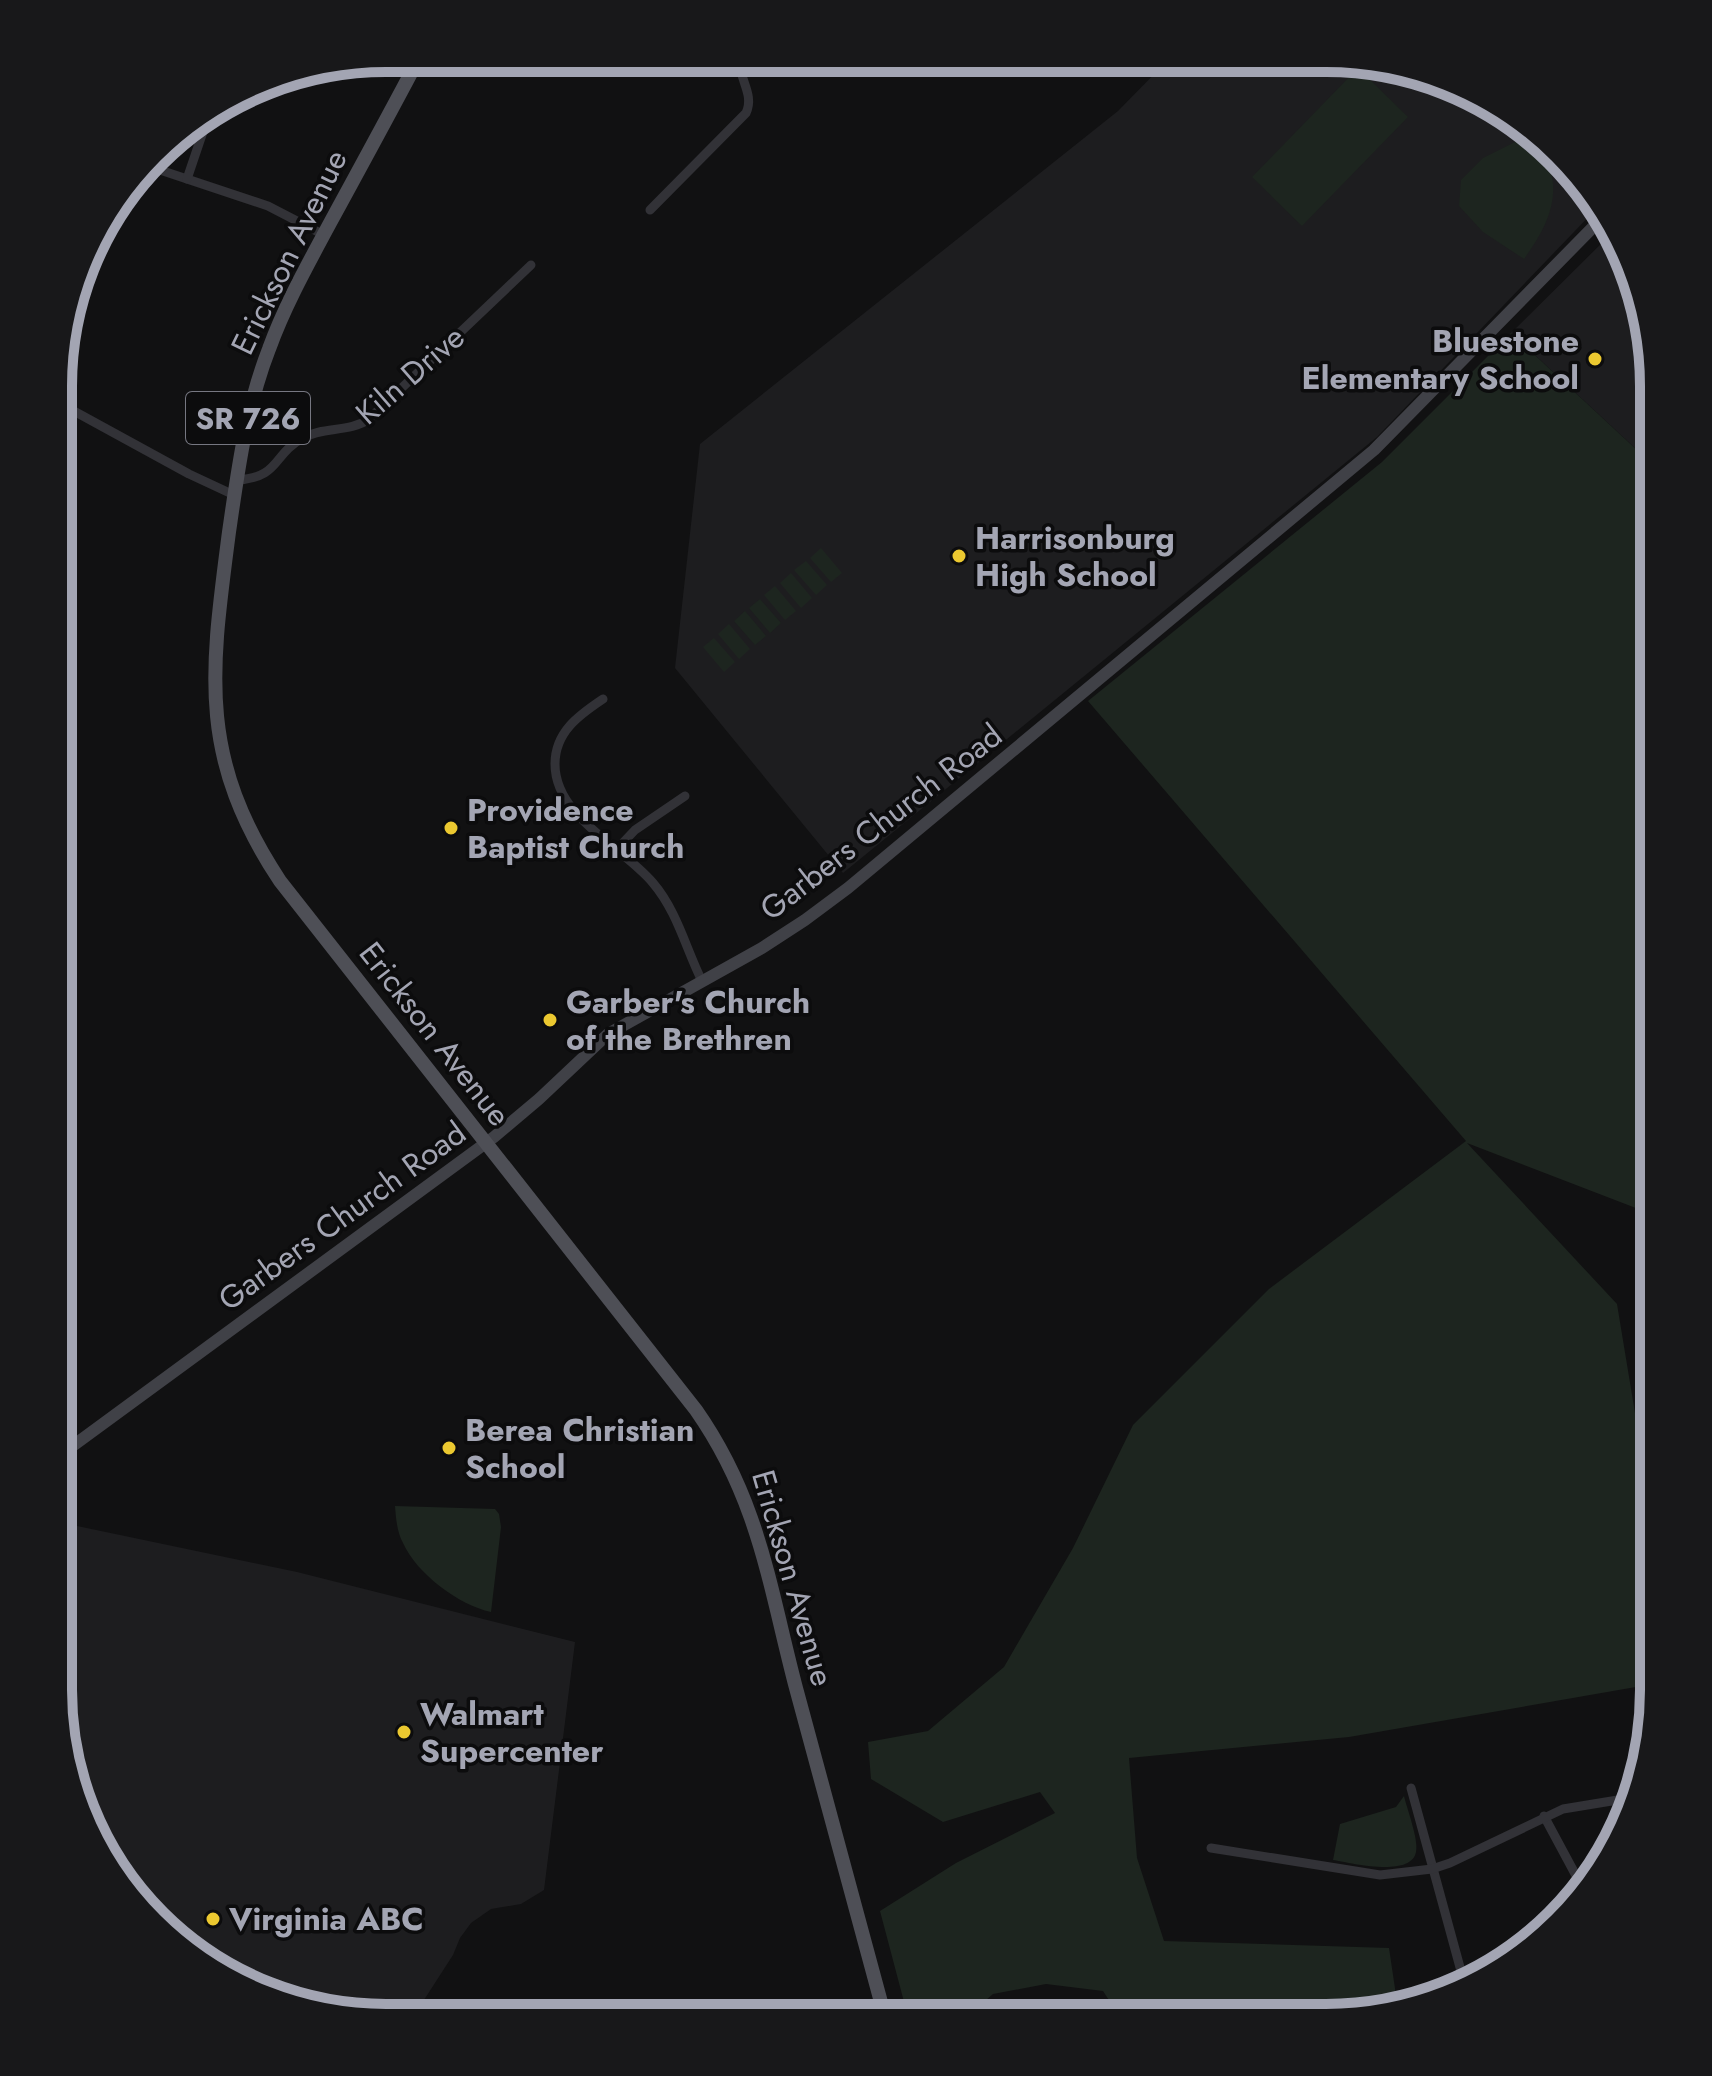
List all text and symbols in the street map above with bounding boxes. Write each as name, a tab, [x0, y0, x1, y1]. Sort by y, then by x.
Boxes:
street label: Erickson Avenue	[220, 142, 358, 362]
street label: Kiln Drive	[345, 315, 475, 435]
place label: Bluestone Elementary School	[1302, 318, 1579, 401]
marker: Bluestone Elementary School	[1586, 350, 1604, 368]
road number: SR 726	[186, 392, 310, 444]
place label: Harrisonburg High School	[975, 515, 1175, 598]
marker: Harrisonburg High School	[950, 547, 968, 565]
street label: Garbers Church Road	[750, 713, 1012, 931]
place label: Providence Baptist Church	[467, 787, 684, 870]
marker: Providence Baptist Church	[442, 819, 460, 837]
street label: Erickson Avenue	[348, 932, 522, 1136]
place label: Garber's Church of the Brethren	[566, 979, 810, 1062]
marker: Garber's Church of the Brethren	[541, 1011, 559, 1029]
street label: Garbers Church Road	[209, 1110, 475, 1322]
place label: Berea Christian School	[465, 1407, 694, 1490]
marker: Berea Christian School	[440, 1439, 458, 1457]
street label: Erickson Avenue	[740, 1465, 846, 1691]
place label: Walmart Supercenter	[420, 1691, 603, 1774]
marker: Walmart Supercenter	[395, 1723, 413, 1741]
place label: Virginia ABC	[228, 1896, 424, 1942]
marker: Virginia ABC	[204, 1910, 222, 1928]

